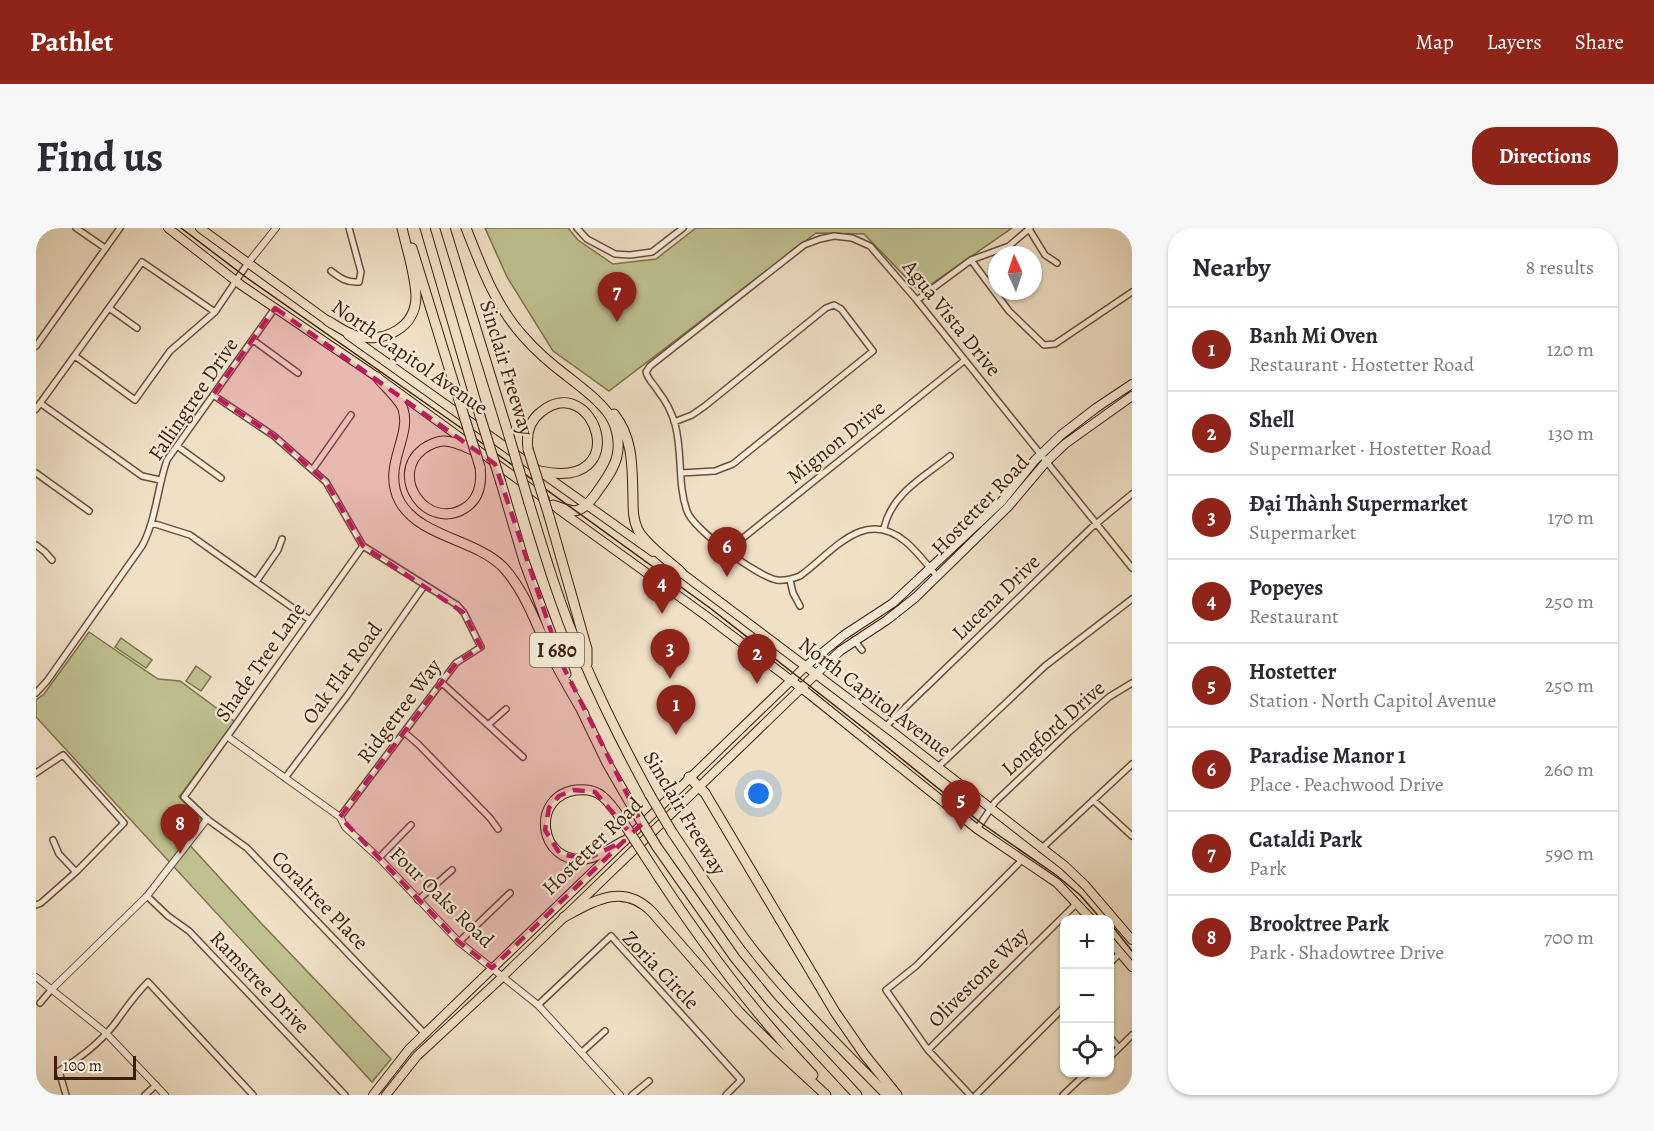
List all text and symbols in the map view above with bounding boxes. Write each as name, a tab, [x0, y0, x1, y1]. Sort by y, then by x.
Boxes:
text: Pathlet	[30, 23, 113, 61]
text: Map	[1415, 28, 1454, 56]
text: Layers	[1487, 28, 1542, 56]
text: Share	[1575, 28, 1624, 56]
button: Directions	[1472, 127, 1618, 185]
text: Find us	[36, 128, 163, 185]
north arrow	[988, 246, 1042, 300]
text: Nearby	[1192, 250, 1271, 285]
street label: Agua Vista Drive	[896, 253, 1008, 382]
text: 8 results	[1526, 254, 1594, 281]
pin: 7	[598, 272, 636, 322]
street label: North Capitol Avenue	[326, 293, 494, 421]
street label: Sinclair Freeway	[473, 297, 541, 440]
text: Banh Mi Oven	[1249, 321, 1378, 351]
street label: Fallingtree Drive	[141, 332, 245, 466]
text: 1	[1208, 336, 1215, 363]
text: 120 m	[1546, 336, 1594, 363]
text: Restaurant · Hostetter Road	[1249, 351, 1474, 378]
street label: Mignon Drive	[781, 394, 891, 490]
text: Shell	[1249, 405, 1294, 435]
text: 2	[1207, 420, 1216, 447]
text: 130 m	[1548, 420, 1594, 447]
text: Supermarket · Hostetter Road	[1249, 435, 1492, 462]
street label: Hostetter Road	[925, 448, 1036, 561]
text: Đại Thành Supermarket	[1249, 489, 1468, 519]
text: 3	[1207, 504, 1216, 531]
text: 170 m	[1548, 504, 1594, 531]
text: Supermarket	[1249, 519, 1356, 546]
pin: 6	[708, 528, 746, 577]
street label: Lucena Drive	[946, 548, 1046, 646]
pin: 4	[642, 564, 682, 614]
text: Popeyes	[1249, 573, 1323, 603]
text: 4	[1207, 588, 1216, 615]
text: 250 m	[1545, 588, 1594, 615]
street label: Shade Tree Lane	[208, 597, 312, 727]
text: Restaurant	[1249, 603, 1339, 630]
street label: Oak Flat Road	[296, 616, 389, 730]
pin: 3	[650, 630, 690, 679]
street label: North Capitol Avenue	[793, 630, 957, 764]
road number: I 680	[530, 633, 584, 667]
pin: 2	[738, 634, 776, 684]
street label: Ridgetree Way	[350, 653, 448, 769]
text: Hostetter	[1249, 657, 1337, 687]
text: 5	[1207, 672, 1216, 699]
text: 250 m	[1545, 672, 1594, 699]
street label: Longford Drive	[995, 674, 1111, 782]
pin: 1	[656, 686, 696, 735]
text: Station · North Capitol Avenue	[1249, 687, 1496, 714]
text: Paradise Manor 1	[1249, 741, 1406, 771]
street label: Sinclair Freeway	[637, 746, 734, 881]
text: 6	[1207, 756, 1216, 783]
text: 260 m	[1544, 756, 1594, 783]
text: Place · Peachwood Drive	[1249, 771, 1444, 798]
your location	[744, 779, 773, 808]
pin: 5	[942, 780, 980, 830]
street label: Hostetter Road	[536, 790, 649, 901]
pin: 8	[160, 804, 200, 854]
text: Cataldi Park	[1249, 825, 1362, 855]
street label: Four Oaks Road	[384, 840, 501, 954]
text: 7	[1207, 840, 1216, 867]
text: 590 m	[1545, 840, 1594, 867]
street label: Coraltree Place	[265, 844, 375, 956]
text: Park	[1249, 855, 1287, 882]
text: Brooktree Park	[1249, 909, 1389, 939]
map controls	[1060, 915, 1114, 1077]
button: +	[1060, 915, 1114, 969]
street label: Olivestone Way	[922, 920, 1035, 1033]
street label: Ramstree Drive	[204, 924, 316, 1040]
street label: Zoria Circle	[616, 924, 706, 1016]
text: 8	[1207, 924, 1216, 951]
text: 700 m	[1544, 924, 1594, 951]
text: Park · Shadowtree Drive	[1249, 939, 1444, 966]
button: −	[1060, 969, 1114, 1023]
button: locate	[1060, 1023, 1114, 1077]
scale bar	[54, 1053, 136, 1080]
text: 100 m	[63, 1055, 102, 1077]

